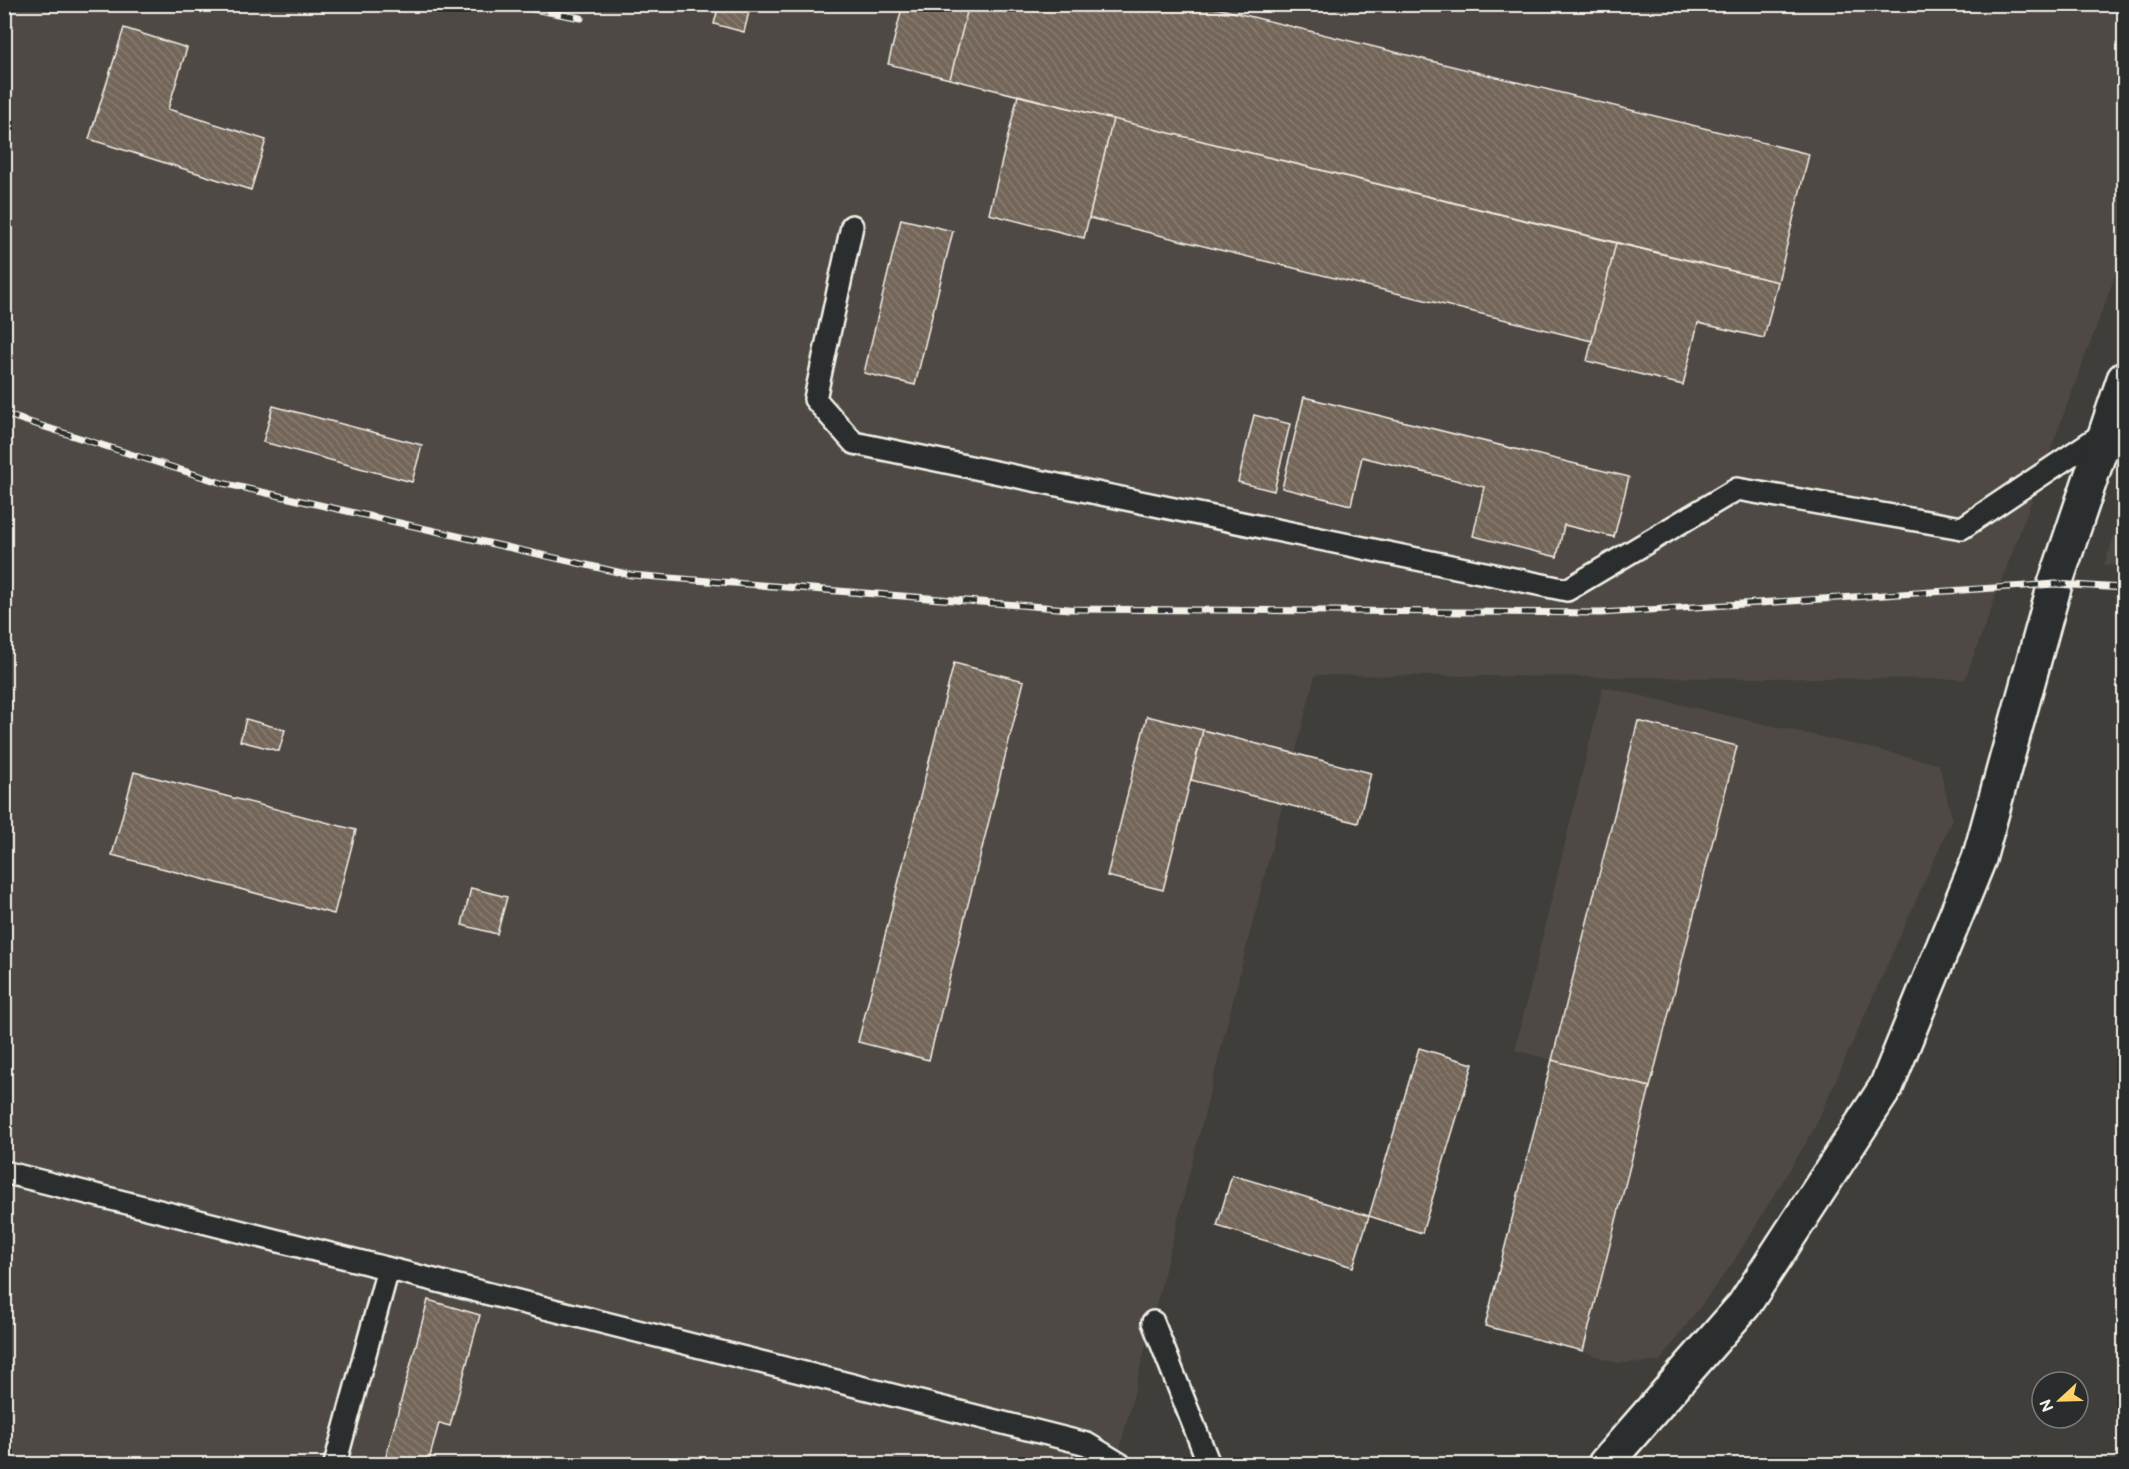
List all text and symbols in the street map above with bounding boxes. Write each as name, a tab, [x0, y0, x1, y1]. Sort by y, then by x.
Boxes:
north arrow	[2030, 1370, 2090, 1430]
text: N	[2036, 1396, 2059, 1414]

